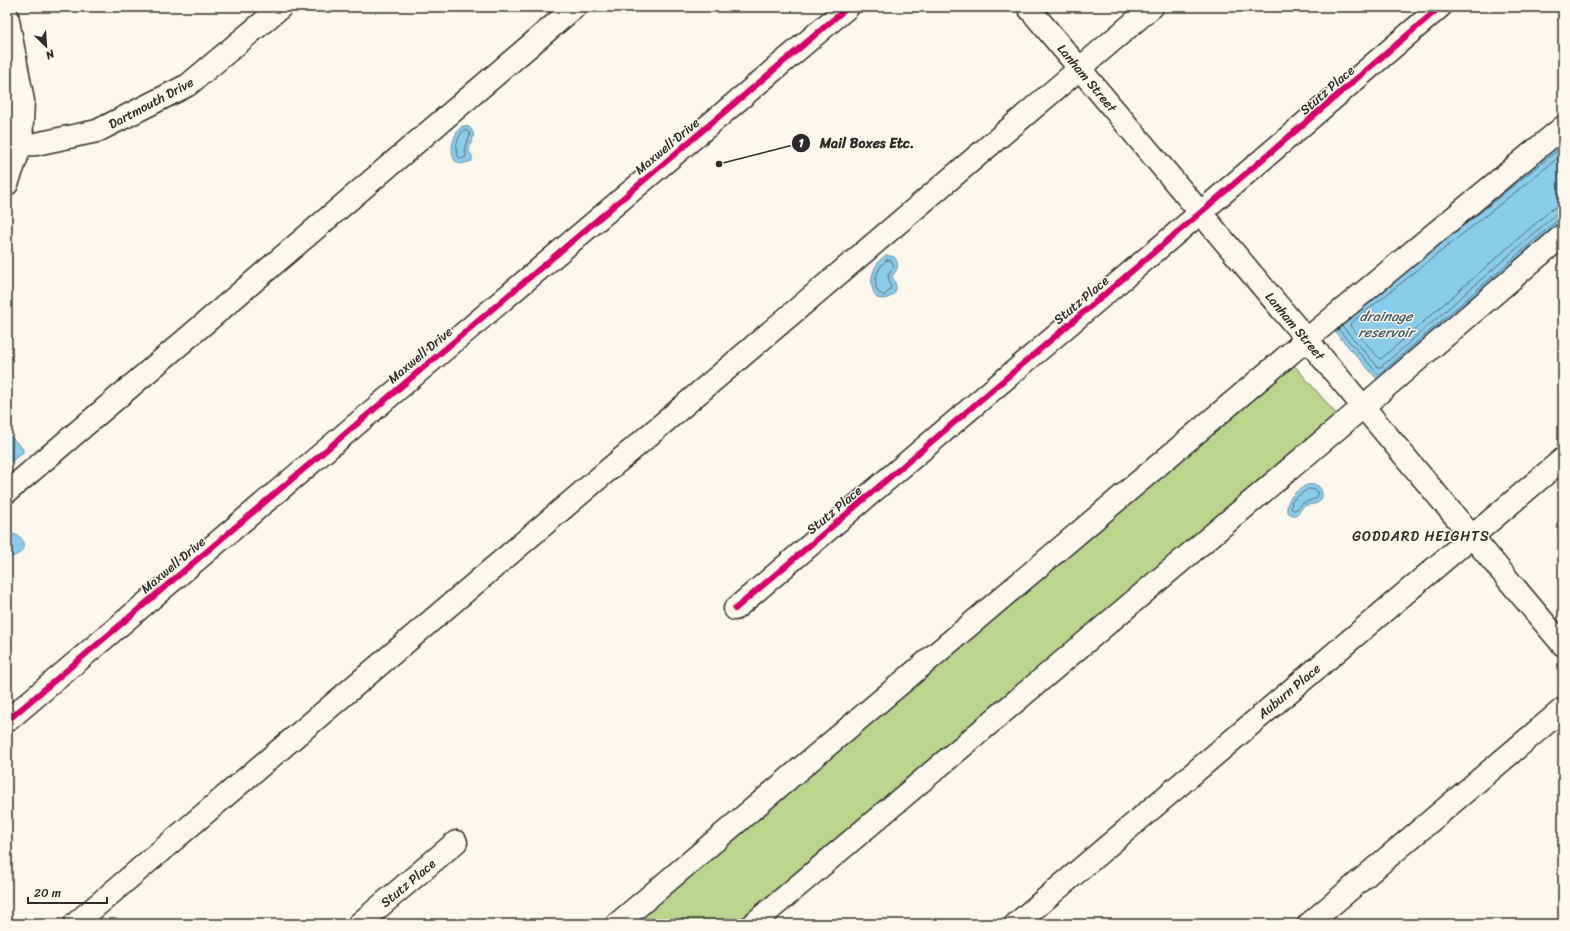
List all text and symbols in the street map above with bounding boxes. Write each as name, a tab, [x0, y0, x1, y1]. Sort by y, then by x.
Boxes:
north arrow	[26, 26, 66, 66]
street label: Lanham Street	[1051, 39, 1123, 118]
text: N	[42, 44, 58, 65]
street label: Stutz Place	[1294, 59, 1360, 121]
street label: Dartmouth Drive	[104, 71, 198, 135]
street label: Maxwell Drive	[629, 111, 705, 180]
callout: Mail Boxes Etc.	[791, 130, 923, 156]
text: Mail Boxes Etc.	[819, 131, 914, 156]
text: 1	[798, 132, 804, 154]
street label: Stutz Place	[1048, 270, 1114, 330]
street label: Lanham Street	[1259, 287, 1331, 366]
water label: drainage reservoir	[1358, 304, 1417, 345]
street label: Maxwell Drive	[382, 320, 458, 389]
street label: Stutz Place	[801, 480, 867, 540]
district label: GODDARD HEIGHTS	[1352, 524, 1490, 549]
street label: Maxwell Drive	[135, 530, 211, 599]
street label: Auburn Place	[1251, 657, 1326, 725]
street label: Stutz Place	[375, 853, 441, 913]
scale bar	[28, 879, 107, 905]
text: 20 m	[34, 882, 61, 904]

